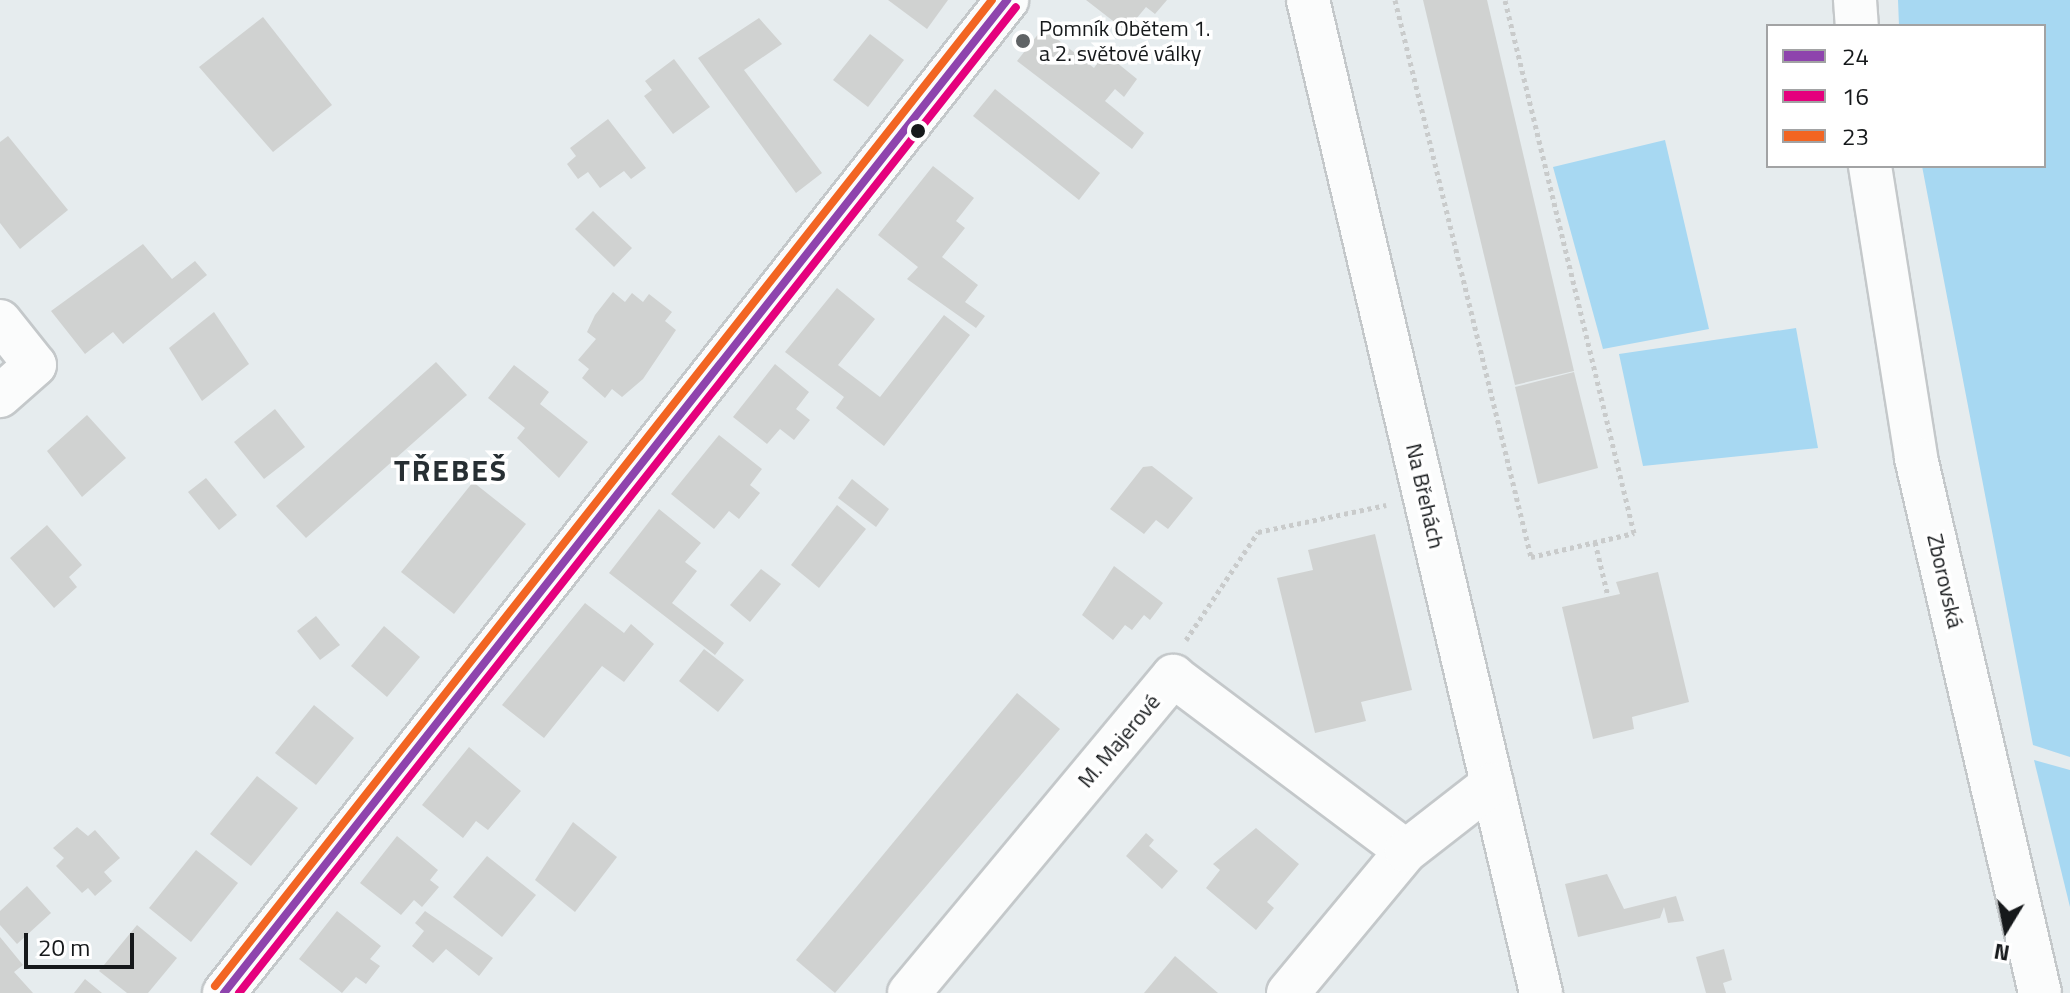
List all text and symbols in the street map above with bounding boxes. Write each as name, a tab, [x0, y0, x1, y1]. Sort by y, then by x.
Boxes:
place label: Pomník Obětem 1. a 2. světové války	[1039, 15, 1210, 66]
legend	[1766, 24, 2046, 168]
marker: Pomník Obětem 1. a 2. světové války	[1014, 32, 1032, 50]
text: 24	[1842, 38, 1869, 74]
text: 16	[1842, 78, 1869, 114]
text: 23	[1842, 118, 1869, 154]
unlabelled marker	[910, 123, 926, 139]
street label: Na Břehách	[1400, 441, 1450, 551]
district label: TŘEBEŠ	[394, 452, 508, 488]
street label: Zborovská	[1921, 531, 1969, 631]
street label: M. Majerové	[1072, 689, 1166, 793]
north arrow	[1966, 889, 2046, 969]
scale bar	[28, 917, 138, 967]
text: 20 m	[38, 929, 90, 965]
text: N	[1991, 935, 2012, 971]

